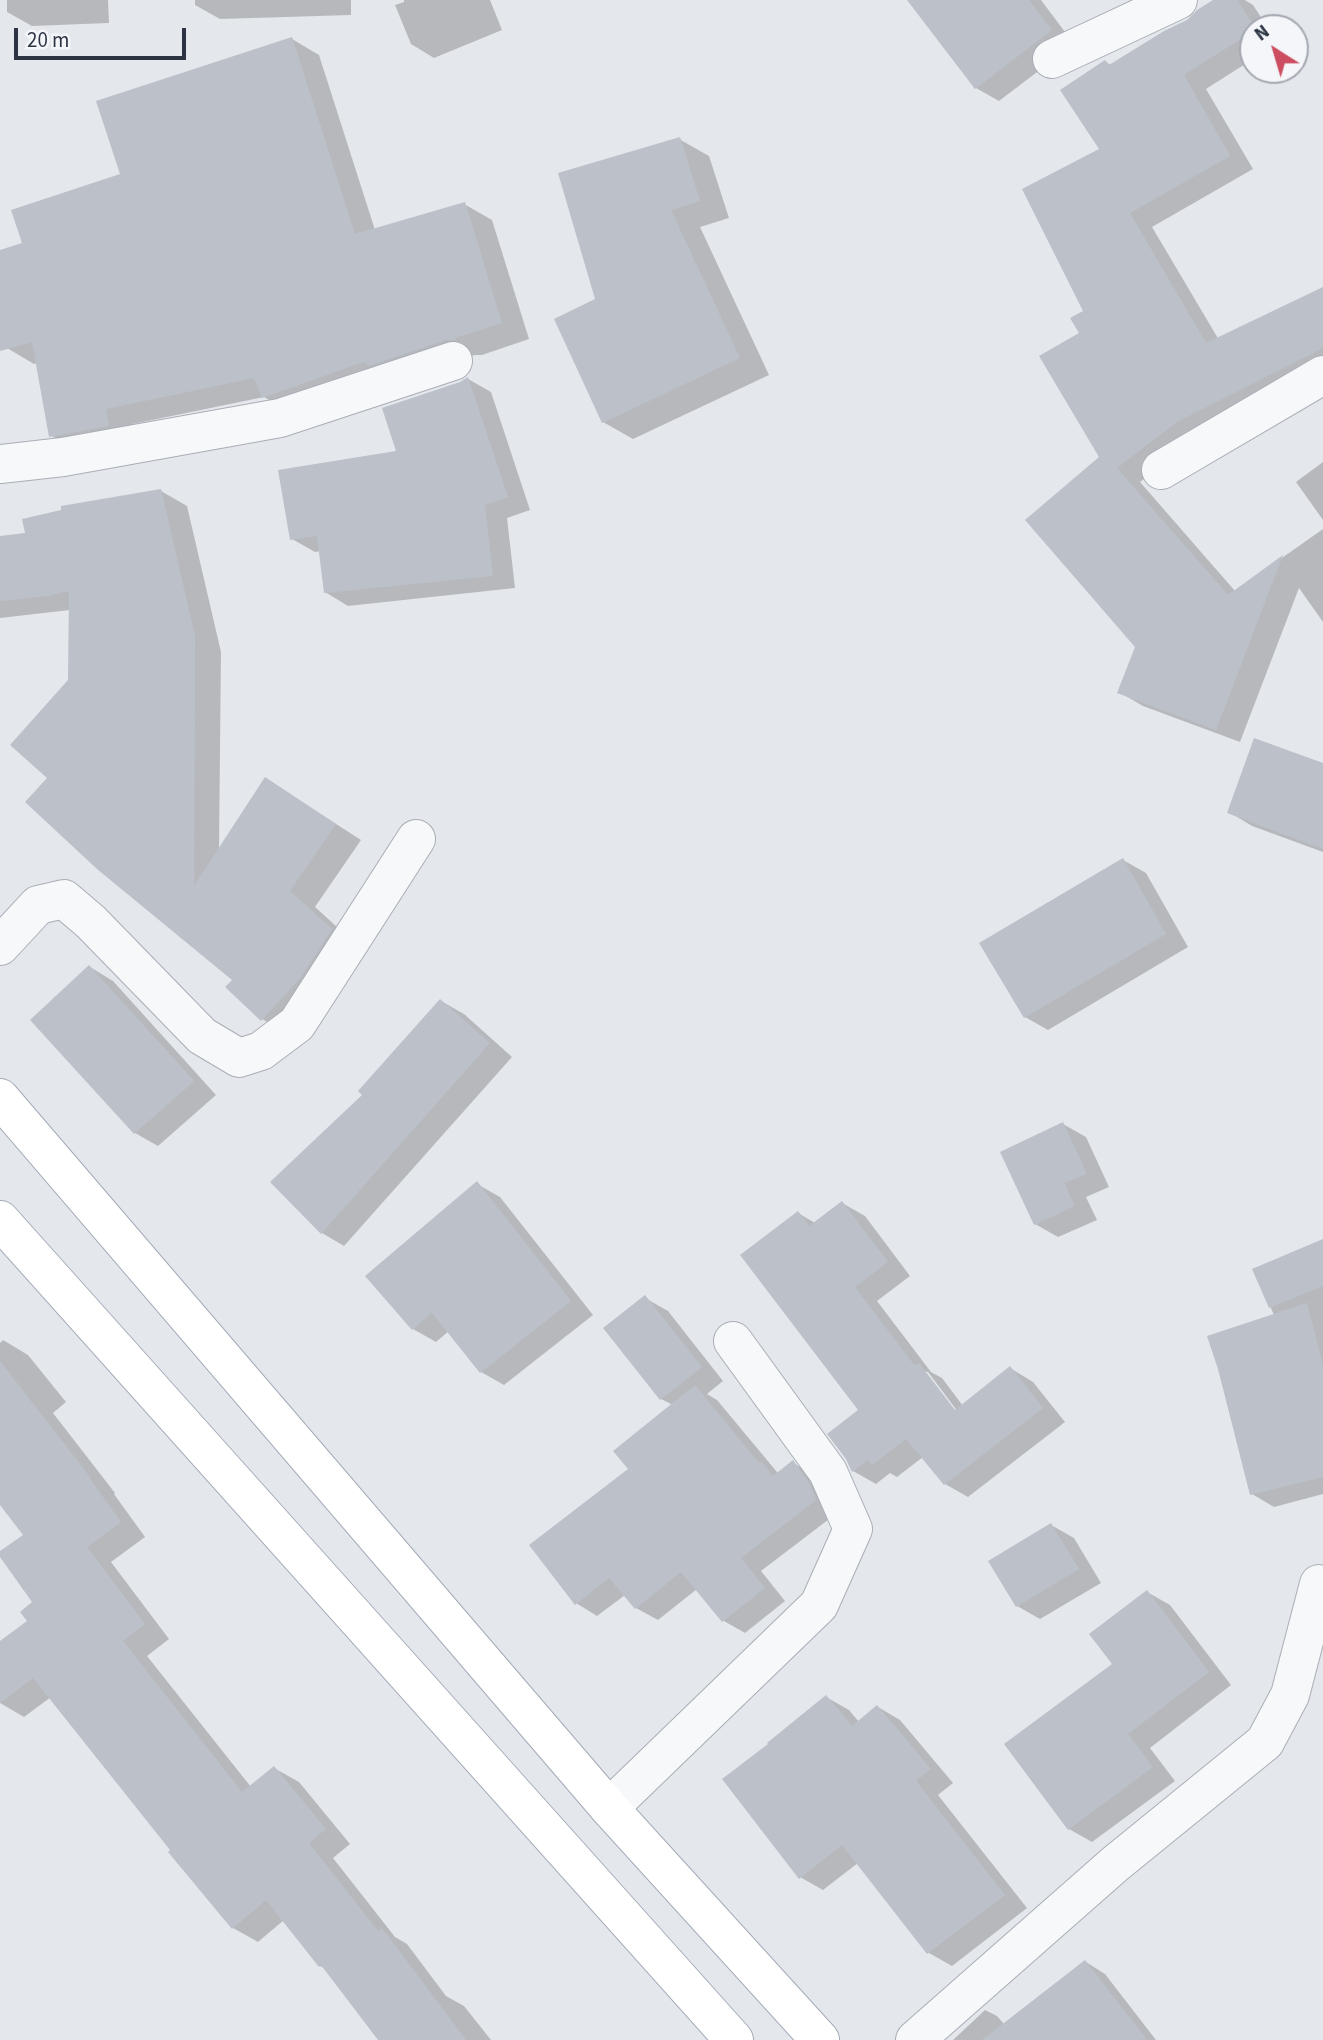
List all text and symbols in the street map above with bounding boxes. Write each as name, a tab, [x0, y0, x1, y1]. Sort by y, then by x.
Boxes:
scale bar	[18, 14, 189, 58]
north arrow	[1239, 14, 1309, 84]
text: N	[1249, 19, 1275, 48]
text: 20 m	[27, 25, 69, 55]

